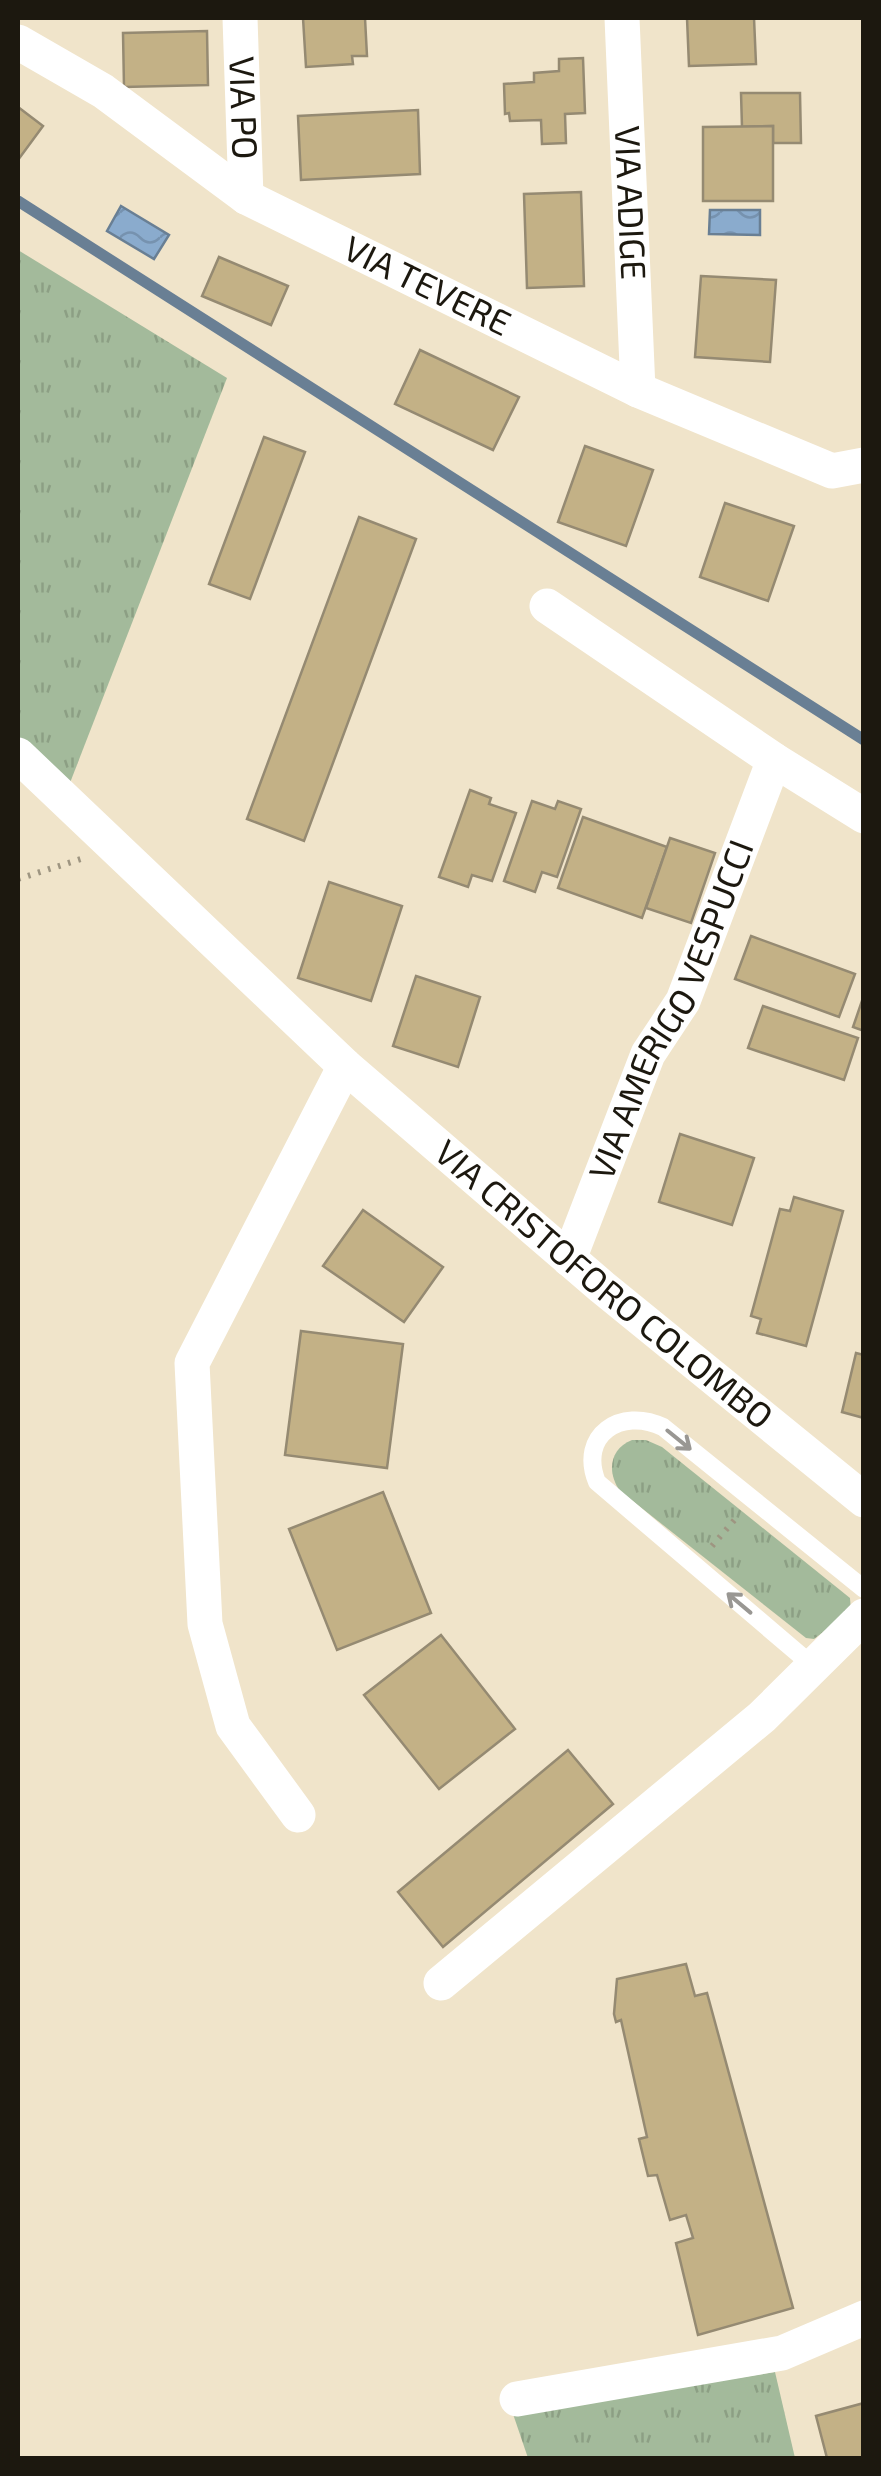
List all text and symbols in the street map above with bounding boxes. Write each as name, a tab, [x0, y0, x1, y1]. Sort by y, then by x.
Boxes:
street label: VIA PO	[222, 56, 268, 160]
street label: VIA ADIGE	[608, 125, 656, 281]
street label: VIA TEVERE	[338, 226, 518, 343]
street label: VIA AMERIGO VESPUCCI	[579, 834, 761, 1185]
street label: VIA CRISTOFORO COLOMBO	[427, 1130, 782, 1436]
one-way arrow	[665, 1429, 691, 1451]
one-way arrow	[726, 1592, 752, 1614]

